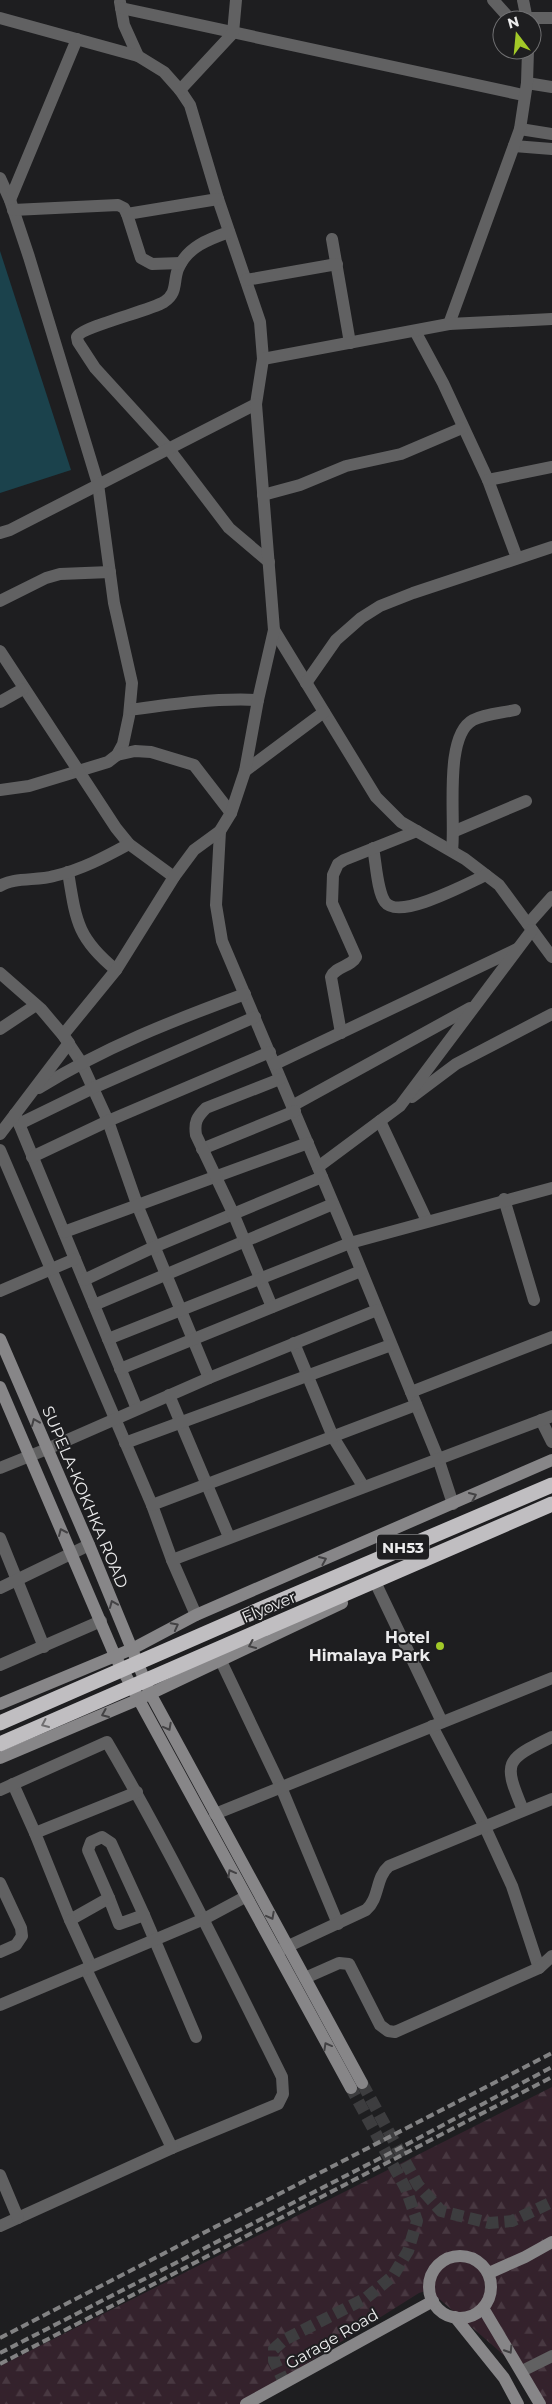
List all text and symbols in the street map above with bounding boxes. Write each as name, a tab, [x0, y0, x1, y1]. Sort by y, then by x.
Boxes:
north arrow	[492, 10, 542, 60]
text: N	[505, 12, 521, 33]
street label: SUPELA-KOKHKA ROAD	[38, 1403, 132, 1591]
one-way arrow	[31, 1418, 42, 1427]
one-way arrow	[467, 1492, 476, 1502]
one-way arrow	[57, 1528, 68, 1537]
road number: NH53	[377, 1534, 429, 1560]
one-way arrow	[318, 1556, 327, 1566]
street label: Flyover	[239, 1587, 299, 1627]
one-way arrow	[109, 1600, 119, 1608]
one-way arrow	[170, 1622, 179, 1632]
place label: Hotel Himalaya Park	[309, 1628, 431, 1665]
one-way arrow	[248, 1638, 257, 1649]
marker: Hotel Himalaya Park	[434, 1640, 446, 1652]
one-way arrow	[101, 1707, 110, 1718]
one-way arrow	[41, 1718, 50, 1729]
one-way arrow	[162, 1722, 172, 1731]
one-way arrow	[228, 1869, 238, 1878]
one-way arrow	[265, 1911, 275, 1920]
one-way arrow	[323, 2042, 333, 2051]
street label: Garage Road	[282, 2305, 382, 2373]
one-way arrow	[502, 2344, 512, 2353]

